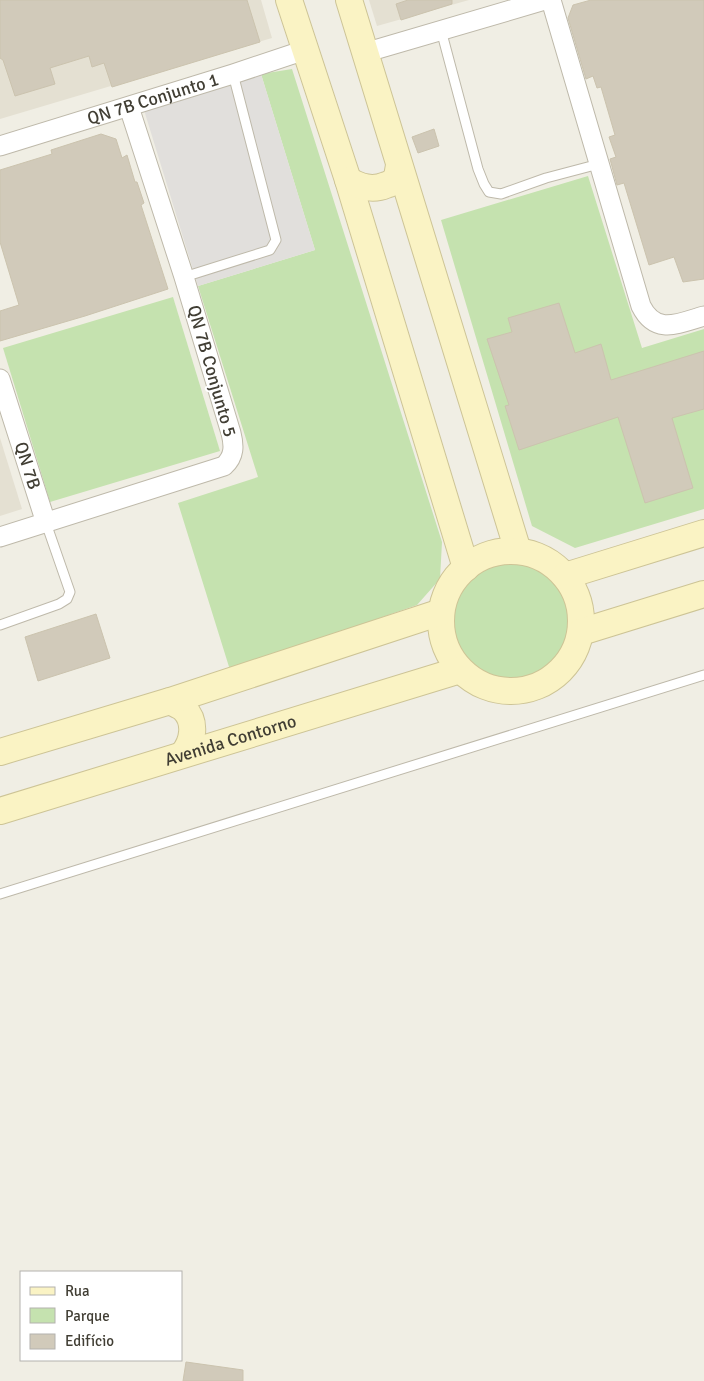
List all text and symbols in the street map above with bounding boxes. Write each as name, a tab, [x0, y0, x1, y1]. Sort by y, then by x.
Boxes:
street label: QN 7B Conjunto 1	[84, 68, 221, 129]
street label: QN 7B Conjunto 5	[183, 302, 241, 440]
street label: QN 7B	[10, 439, 46, 492]
street label: Avenida Contorno	[162, 710, 299, 771]
legend	[20, 1271, 182, 1361]
text: Rua	[65, 1282, 90, 1300]
text: Parque	[65, 1307, 110, 1325]
text: Edifício	[65, 1332, 114, 1350]

